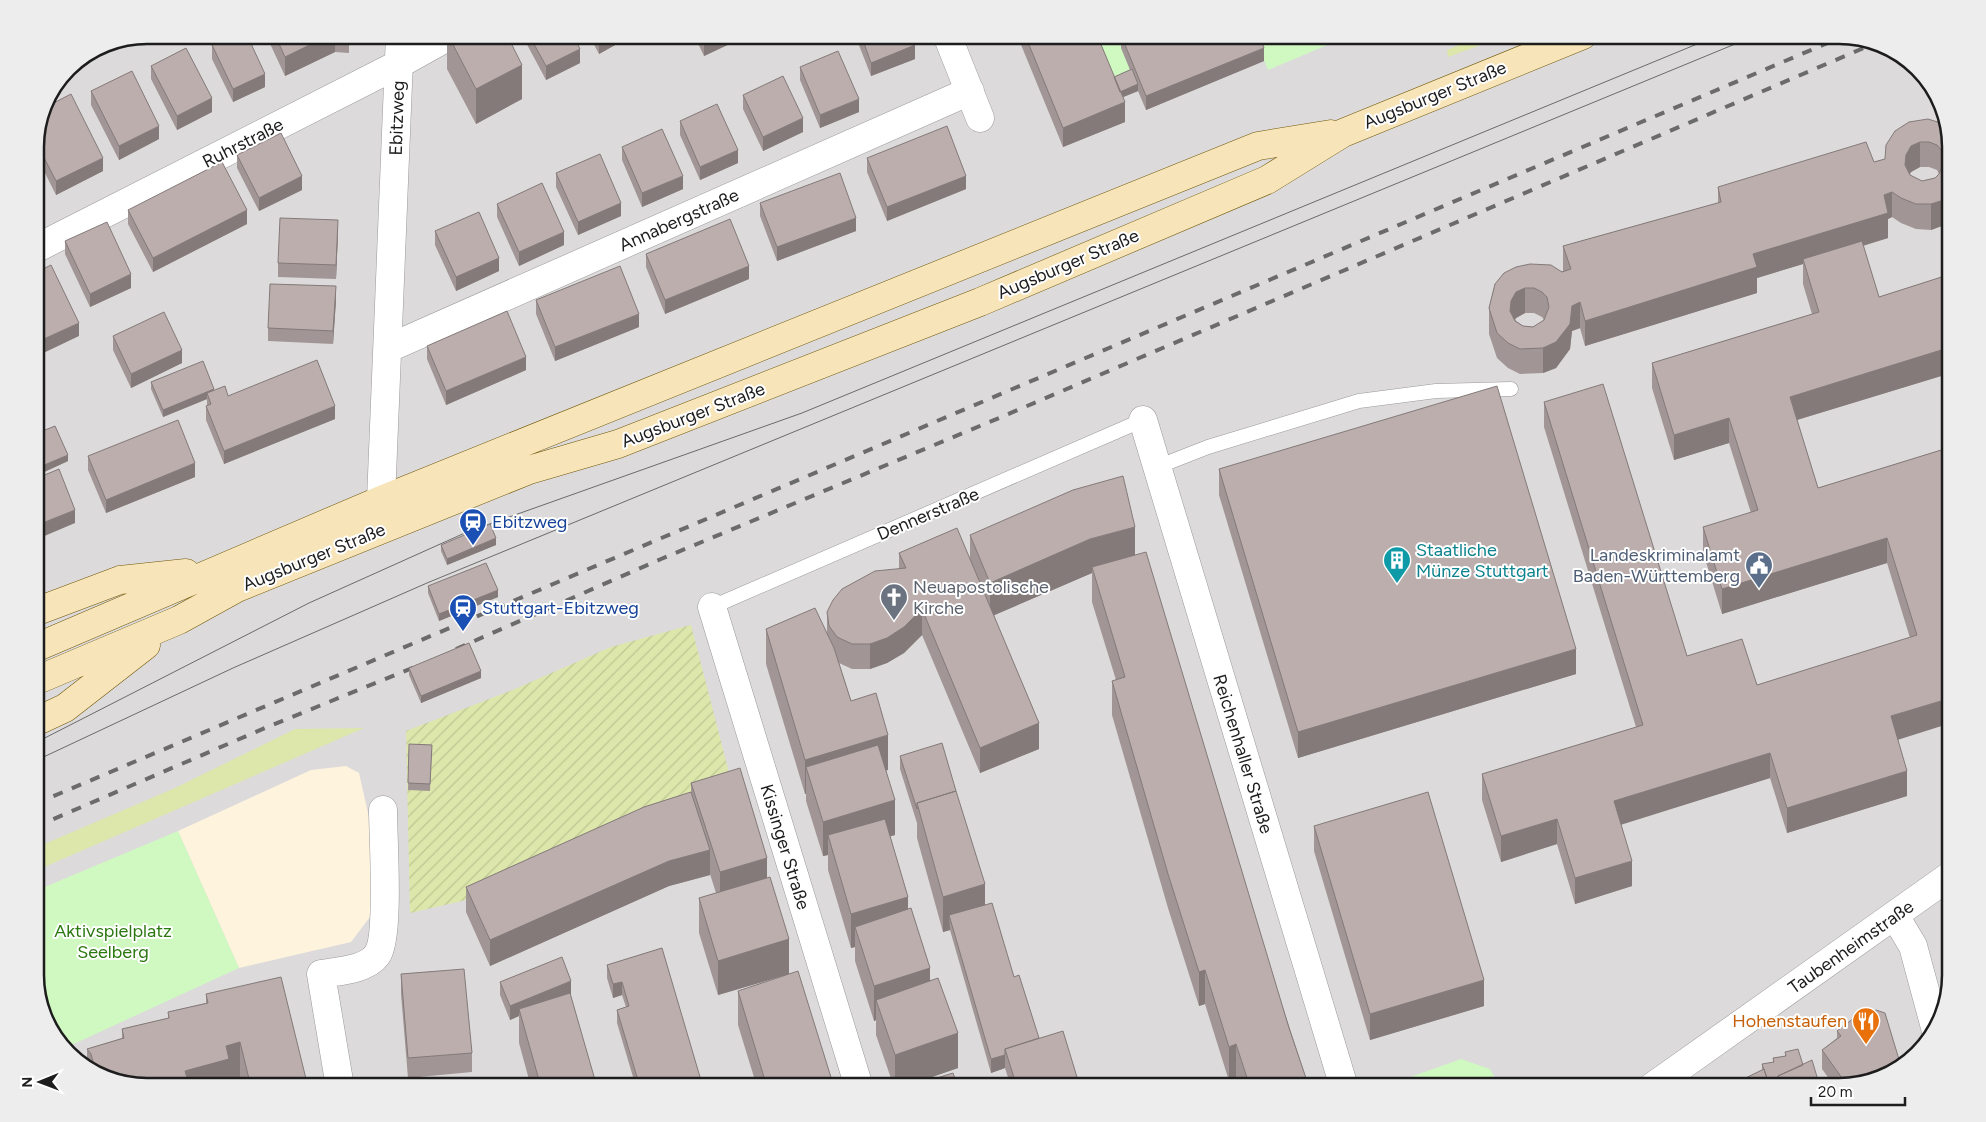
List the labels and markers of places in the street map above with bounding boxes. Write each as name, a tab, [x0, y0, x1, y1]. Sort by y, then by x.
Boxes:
station icon: Ebitzweg	[458, 507, 488, 546]
place label: Ebitzweg	[492, 511, 567, 533]
place label: Staatliche Münze Stuttgart	[1416, 539, 1549, 582]
place label: Landeskriminalamt Baden-Württemberg	[1573, 544, 1740, 587]
building icon: Staatliche Münze Stuttgart	[1382, 545, 1412, 584]
public building icon: Landeskriminalamt Baden-Württemberg	[1744, 550, 1774, 589]
place label: Neuapostolische Kirche	[913, 576, 1049, 619]
church icon: Neuapostolische Kirche	[879, 582, 909, 621]
station icon: Stuttgart-Ebitzweg	[448, 593, 478, 632]
place label: Stuttgart-Ebitzweg	[482, 597, 639, 619]
restaurant icon: Hohenstaufen	[1851, 1006, 1881, 1045]
place label: Hohenstaufen	[1732, 1010, 1847, 1032]

